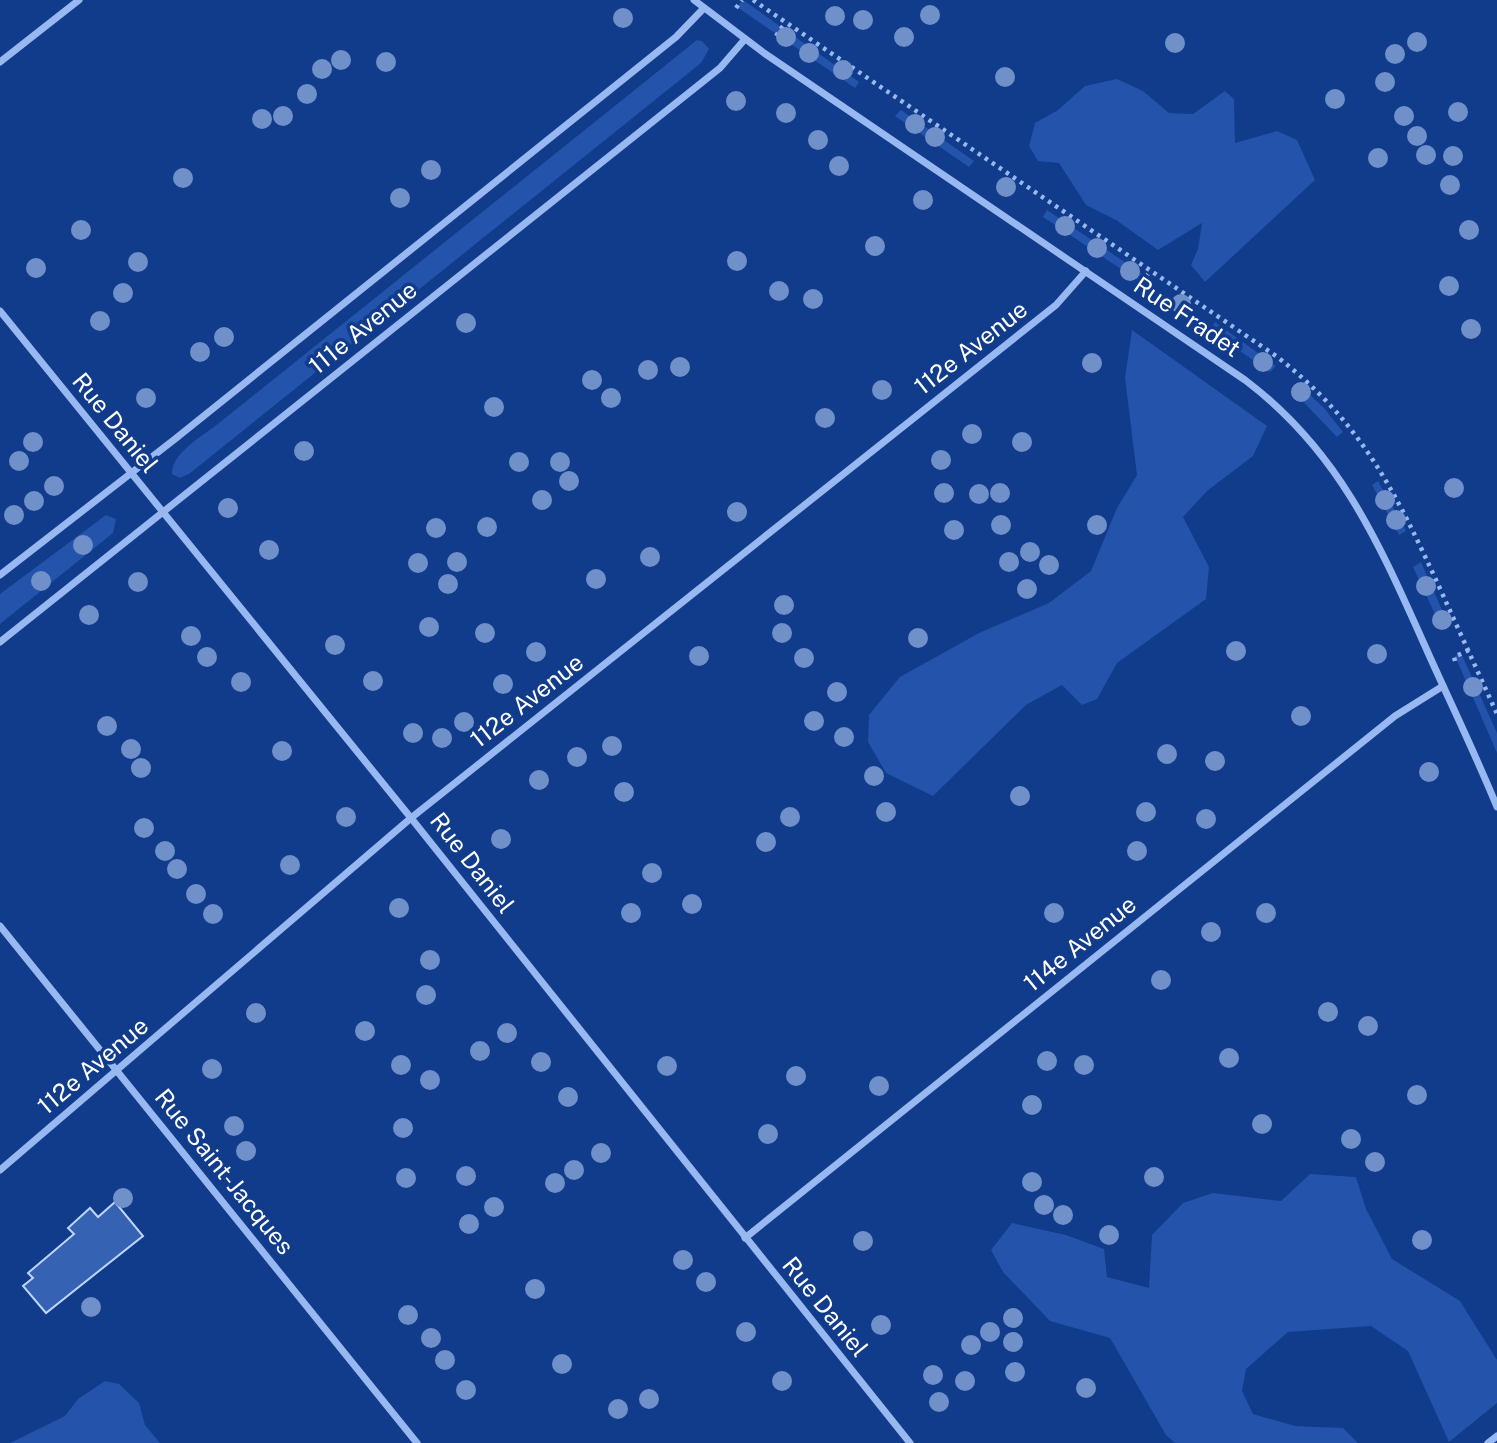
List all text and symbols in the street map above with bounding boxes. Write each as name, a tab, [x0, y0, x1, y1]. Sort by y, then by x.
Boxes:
street label: Rue Fradet	[1129, 270, 1246, 362]
street label: 111e Avenue	[303, 275, 422, 379]
street label: 112e Avenue	[908, 294, 1032, 400]
street label: Rue Daniel	[67, 367, 164, 478]
street label: 112e Avenue	[464, 647, 588, 753]
street label: Rue Daniel	[425, 807, 521, 918]
street label: 114e Avenue	[1018, 889, 1141, 997]
street label: 112e Avenue	[31, 1011, 153, 1120]
street label: Rue Saint-Jacques	[150, 1083, 300, 1260]
street label: Rue Daniel	[777, 1251, 874, 1362]

